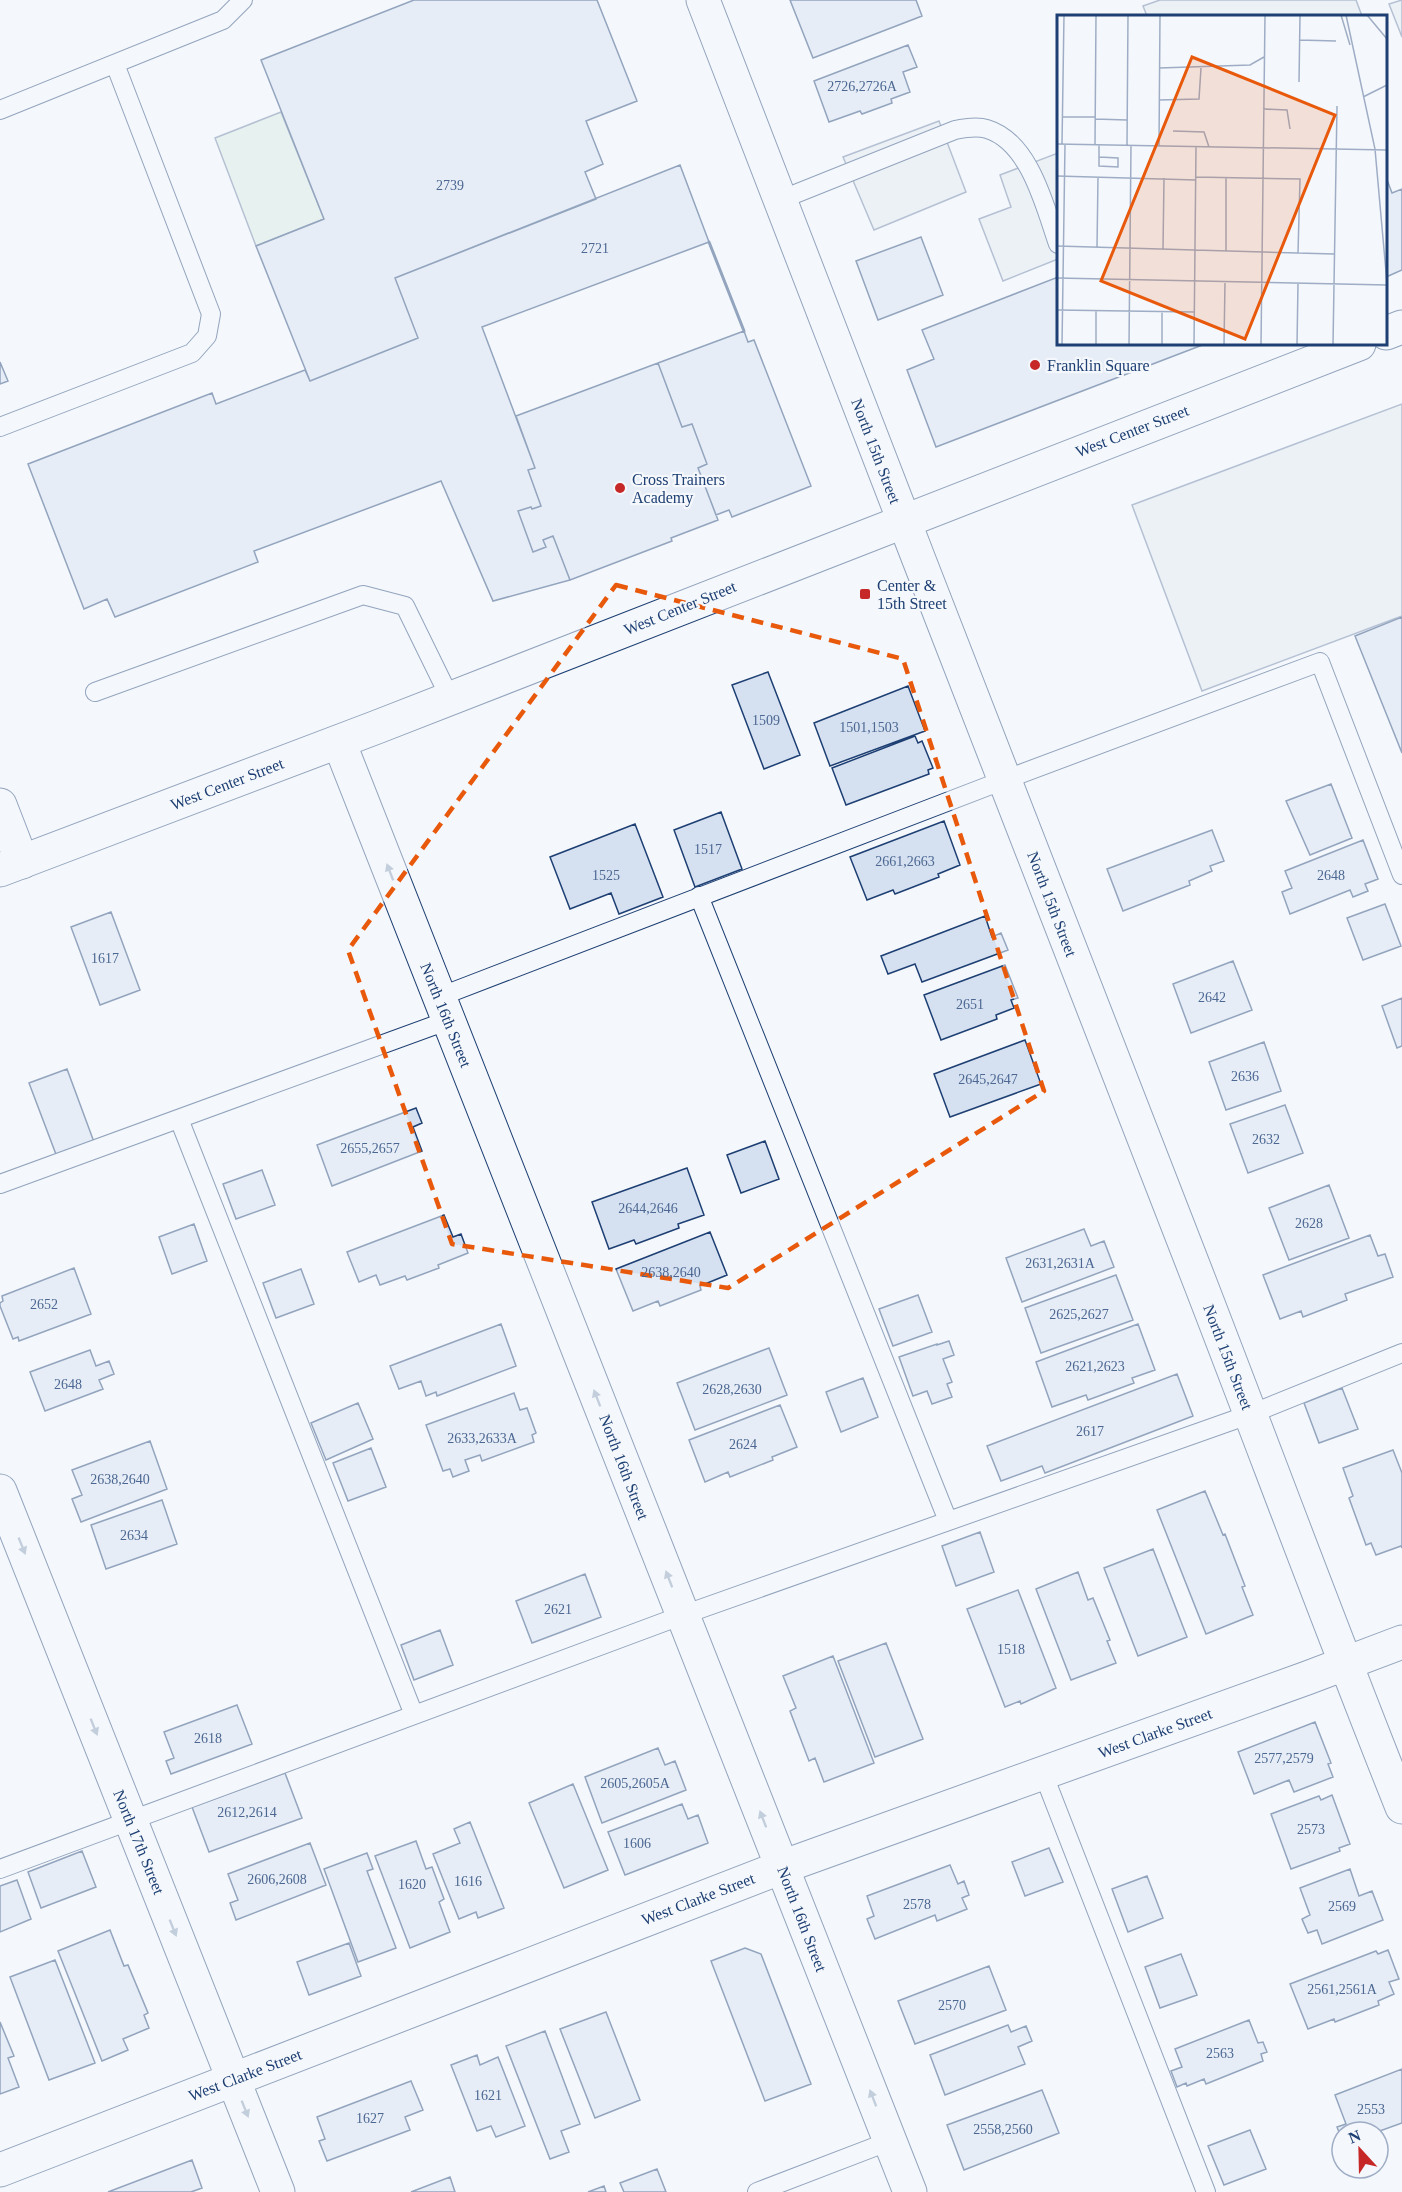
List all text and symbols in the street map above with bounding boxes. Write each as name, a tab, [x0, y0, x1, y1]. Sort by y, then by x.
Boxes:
inset map	[1057, 15, 1387, 345]
house number: 2726,2726A	[827, 79, 898, 94]
house number: 2739	[436, 178, 464, 193]
house number: 2721	[581, 241, 609, 256]
place label: Franklin Square	[1047, 357, 1150, 375]
marker: Franklin Square	[1028, 358, 1042, 372]
street label: North 15th Street	[848, 396, 904, 506]
street label: West Center Street	[1073, 401, 1191, 460]
place label: Cross Trainers Academy	[632, 471, 725, 507]
marker: Cross Trainers Academy	[613, 481, 627, 495]
place label: Center & 15th Street	[877, 577, 947, 612]
street label: West Center Street	[621, 578, 739, 638]
marker: Center & 15th Street	[858, 587, 872, 601]
house number: 1509	[752, 713, 780, 728]
house number: 1501,1503	[839, 720, 899, 735]
street label: West Center Street	[168, 754, 286, 813]
house number: 1517	[694, 842, 722, 857]
street label: North 15th Street	[1024, 849, 1080, 959]
house number: 2661,2663	[875, 854, 935, 869]
one-way arrow	[385, 862, 395, 880]
house number: 1525	[592, 868, 620, 883]
house number: 2648	[1317, 868, 1345, 883]
house number: 1617	[91, 951, 119, 966]
street label: North 16th Street	[417, 960, 475, 1070]
house number: 2642	[1198, 990, 1226, 1005]
house number: 2651	[956, 997, 984, 1012]
house number: 2636	[1231, 1069, 1259, 1084]
house number: 2645,2647	[958, 1072, 1018, 1087]
house number: 2632	[1252, 1132, 1280, 1147]
house number: 2655,2657	[340, 1141, 400, 1156]
house number: 2644,2646	[618, 1201, 678, 1216]
house number: 2628	[1295, 1216, 1323, 1231]
house number: 2631,2631A	[1025, 1256, 1096, 1271]
house number: 2638,2640	[641, 1265, 701, 1280]
house number: 2652	[30, 1297, 58, 1312]
street label: North 15th Street	[1200, 1302, 1256, 1412]
house number: 2625,2627	[1049, 1307, 1109, 1322]
house number: 2621,2623	[1065, 1359, 1125, 1374]
house number: 2648	[54, 1377, 82, 1392]
house number: 2628,2630	[702, 1382, 762, 1397]
one-way arrow	[592, 1388, 602, 1406]
street label: North 16th Street	[596, 1412, 652, 1522]
house number: 2617	[1076, 1424, 1104, 1439]
house number: 2633,2633A	[447, 1431, 518, 1446]
house number: 2624	[729, 1437, 757, 1452]
house number: 2638,2640	[90, 1472, 150, 1487]
house number: 2634	[120, 1528, 148, 1543]
one-way arrow	[17, 1537, 27, 1555]
one-way arrow	[663, 1570, 673, 1588]
house number: 2621	[544, 1602, 572, 1617]
house number: 1518	[997, 1642, 1025, 1657]
street label: West Clarke Street	[1096, 1704, 1215, 1761]
one-way arrow	[89, 1718, 99, 1736]
house number: 2618	[194, 1731, 222, 1746]
house number: 2577,2579	[1254, 1751, 1314, 1766]
house number: 2605,2605A	[600, 1776, 671, 1791]
street label: North 17th Street	[110, 1787, 168, 1897]
house number: 2612,2614	[217, 1805, 277, 1820]
one-way arrow	[758, 1810, 768, 1828]
house number: 2573	[1297, 1822, 1325, 1837]
house number: 1606	[623, 1836, 651, 1851]
street label: North 16th Street	[774, 1864, 830, 1974]
street label: West Clarke Street	[639, 1869, 757, 1928]
house number: 2606,2608	[247, 1872, 307, 1887]
house number: 1616	[454, 1874, 482, 1889]
house number: 1620	[398, 1877, 426, 1892]
house number: 2578	[903, 1897, 931, 1912]
house number: 2569	[1328, 1899, 1356, 1914]
one-way arrow	[169, 1919, 178, 1937]
house number: 2561,2561A	[1307, 1982, 1378, 1997]
house number: 2570	[938, 1998, 966, 2013]
street label: West Clarke Street	[186, 2045, 304, 2104]
house number: 2563	[1206, 2046, 1234, 2061]
house number: 1621	[474, 2088, 502, 2103]
one-way arrow	[868, 2089, 878, 2107]
one-way arrow	[241, 2100, 250, 2118]
house number: 2553	[1357, 2102, 1385, 2117]
house number: 1627	[356, 2111, 384, 2126]
north arrow	[1330, 2120, 1390, 2180]
house number: 2558,2560	[973, 2122, 1033, 2137]
text: N	[1346, 2126, 1364, 2147]

